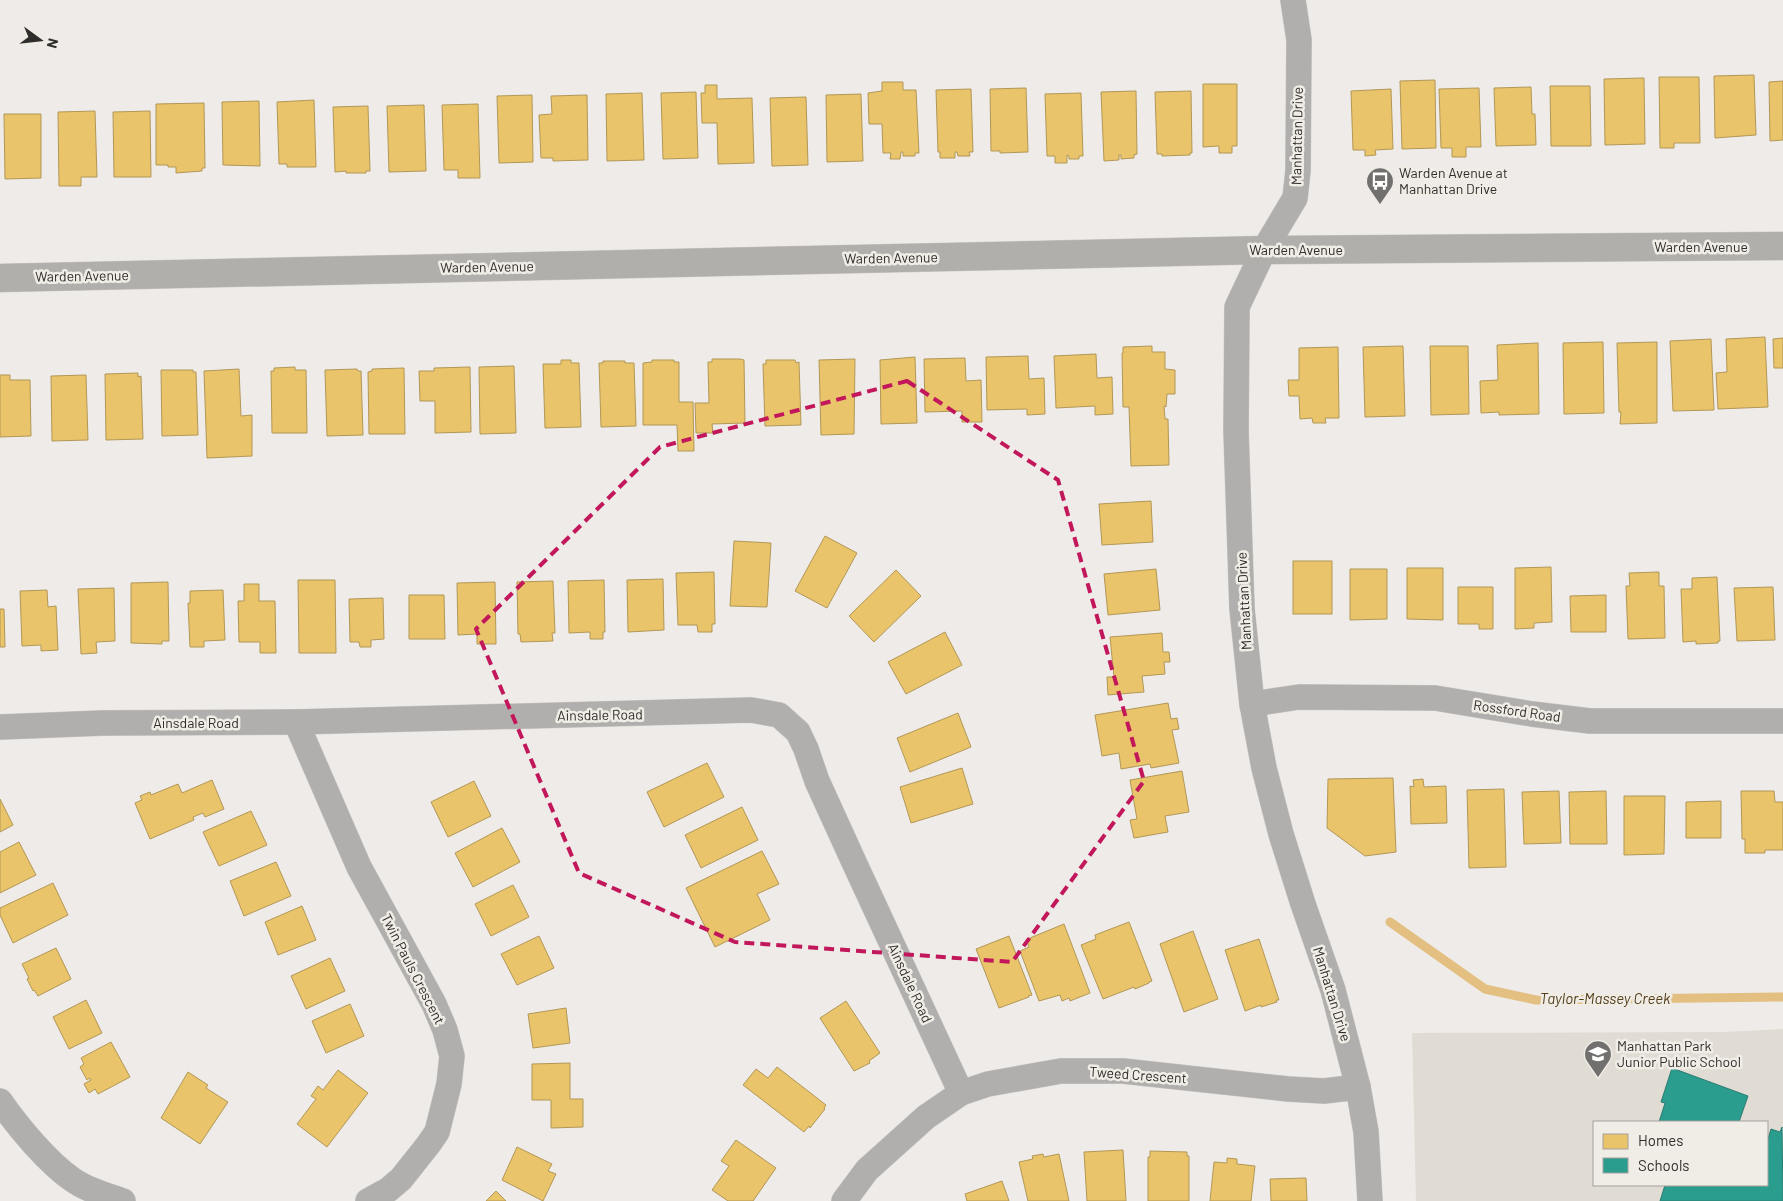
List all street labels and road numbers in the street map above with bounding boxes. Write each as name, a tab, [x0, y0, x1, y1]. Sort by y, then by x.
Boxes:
street label: Manhattan Drive	[1287, 87, 1306, 185]
street label: Warden Avenue	[1654, 238, 1748, 255]
street label: Warden Avenue	[1249, 241, 1343, 258]
street label: Warden Avenue	[844, 248, 938, 267]
street label: Warden Avenue	[440, 257, 534, 276]
street label: Warden Avenue	[35, 266, 129, 285]
street label: Manhattan Drive	[1232, 552, 1255, 651]
street label: Rossford Road	[1472, 696, 1562, 725]
street label: Ainsdale Road	[557, 705, 643, 724]
street label: Ainsdale Road	[153, 714, 239, 731]
street label: Twin Pauls Crescent	[378, 911, 449, 1027]
street label: Ainsdale Road	[885, 940, 936, 1025]
street label: Manhattan Drive	[1310, 944, 1355, 1043]
street label: Tweed Crescent	[1089, 1063, 1187, 1086]

